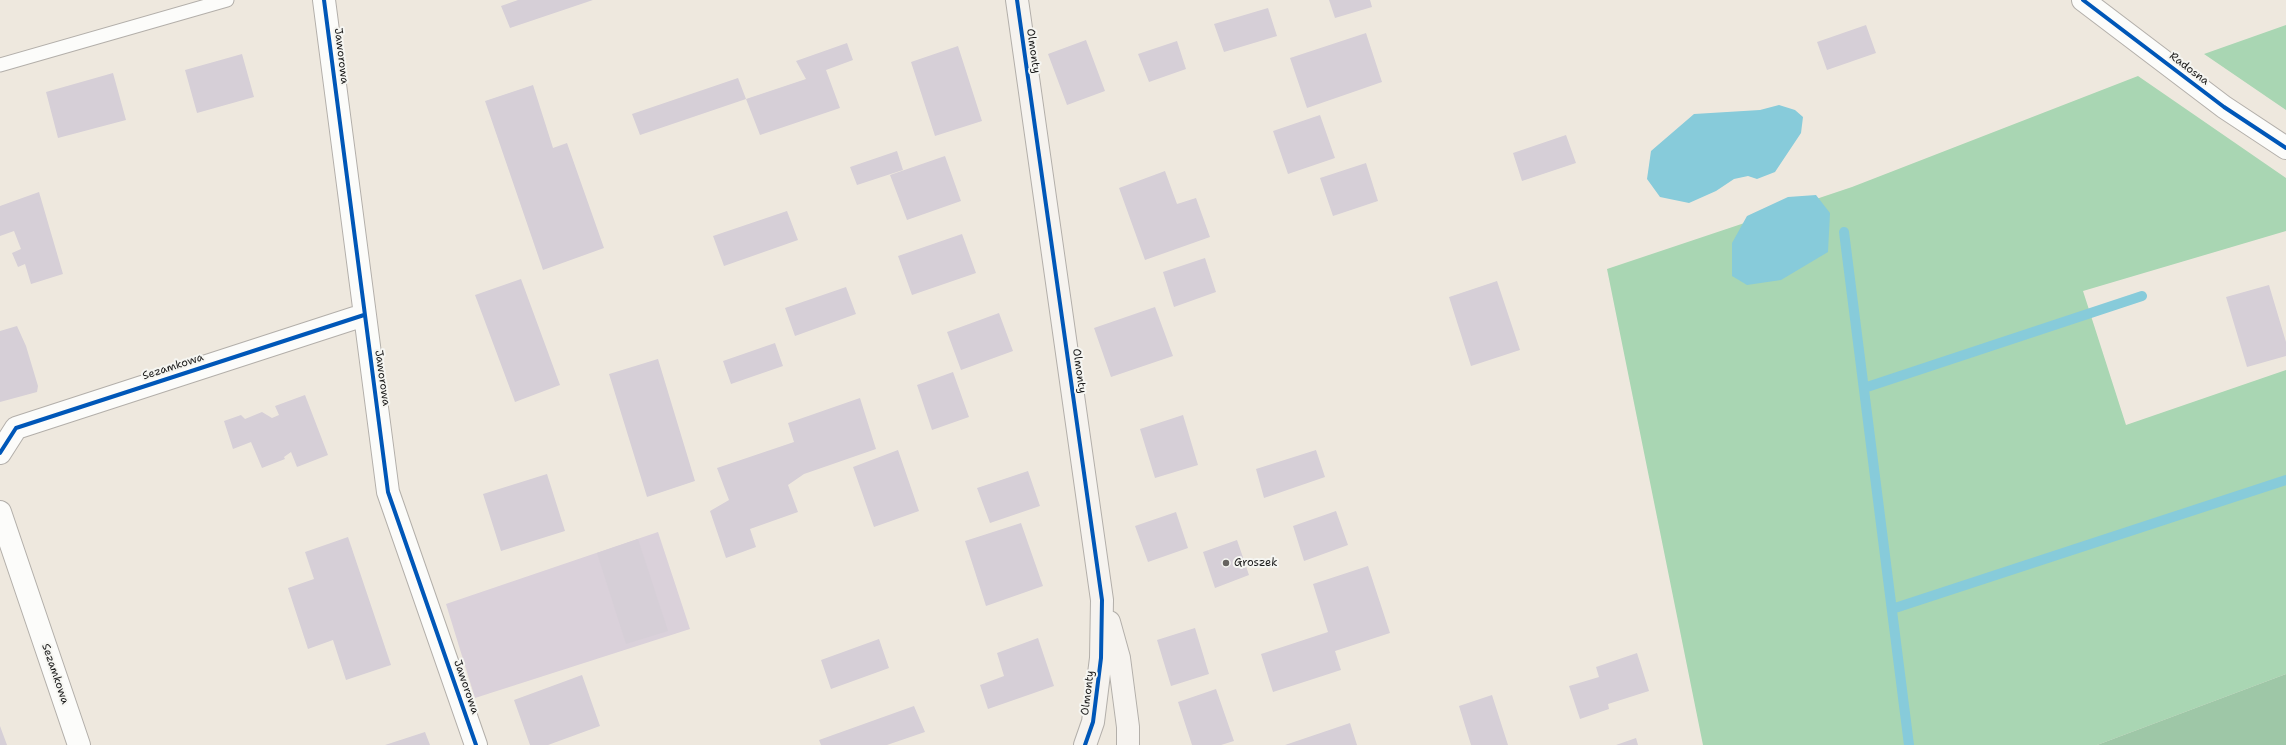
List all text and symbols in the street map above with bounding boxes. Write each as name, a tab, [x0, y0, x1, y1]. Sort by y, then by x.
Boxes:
street label: Jaworowa	[331, 27, 351, 85]
street label: Olmonty	[1023, 28, 1043, 74]
street label: Radosna	[2167, 50, 2211, 88]
street label: Olmonty	[1069, 348, 1089, 394]
street label: Jaworowa	[372, 349, 392, 407]
street label: Sezamkowa	[141, 351, 205, 383]
place label: Groszek	[1234, 556, 1277, 570]
marker: Groszek	[1221, 558, 1231, 568]
street label: Sezamkowa	[38, 642, 72, 706]
street label: Jaworowa	[451, 658, 481, 716]
street label: Olmonty	[1079, 670, 1097, 716]

